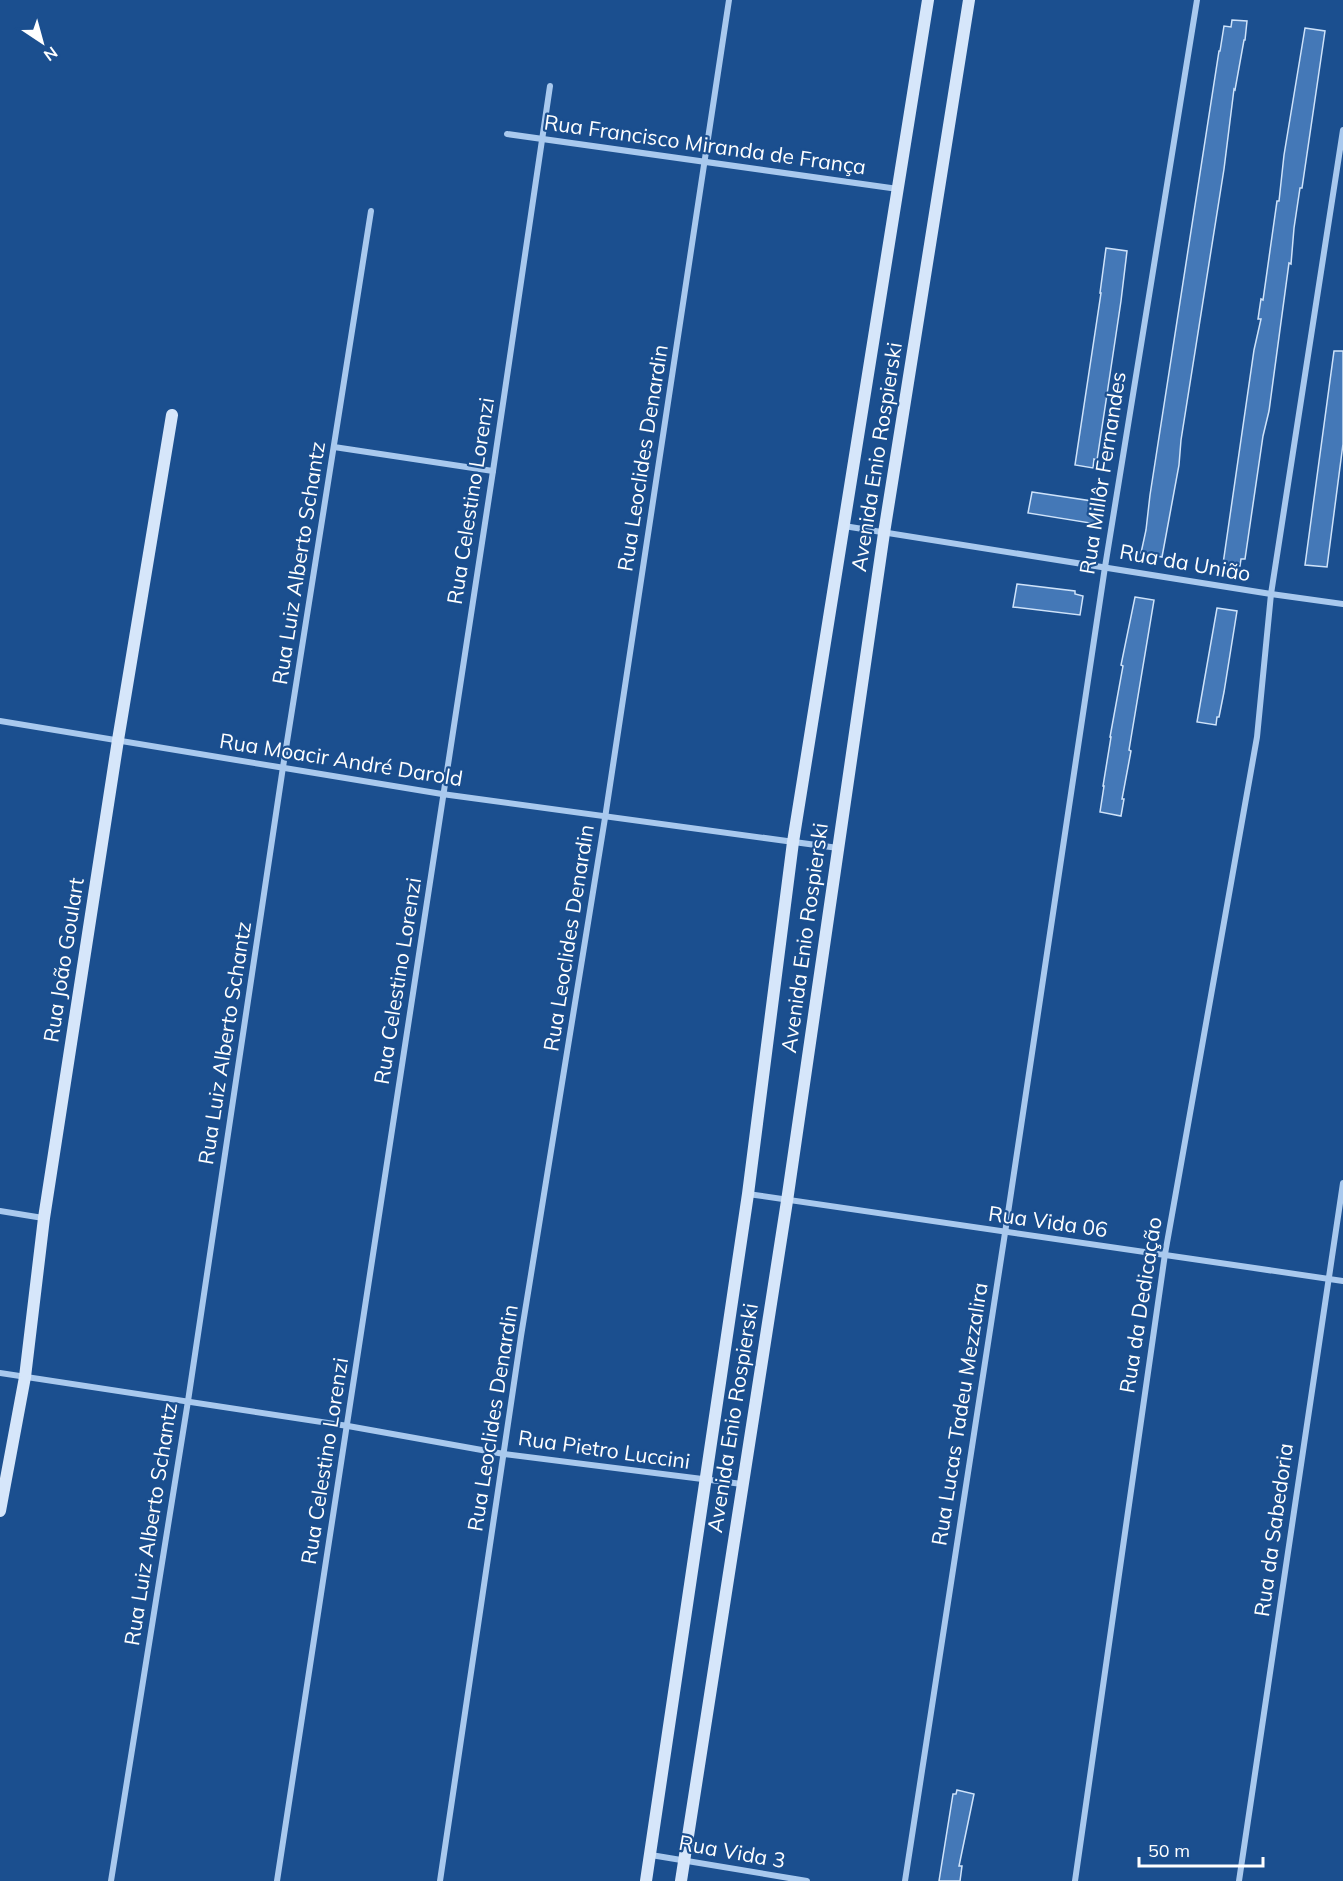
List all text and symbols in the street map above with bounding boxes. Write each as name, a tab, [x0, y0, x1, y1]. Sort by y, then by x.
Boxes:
north arrow	[12, 12, 72, 72]
text: N	[40, 42, 62, 66]
street label: Rua Francisco Miranda de França	[543, 109, 868, 179]
street label: Avenida Enio Rospierski	[845, 340, 907, 573]
street label: Rua Leoclides Denardin	[611, 343, 673, 573]
street label: Rua Millôr Fernandes	[1073, 370, 1131, 576]
street label: Rua Celestino Lorenzi	[441, 396, 499, 606]
street label: Rua Luiz Alberto Schantz	[266, 439, 330, 686]
street label: Rua da União	[1118, 538, 1253, 586]
street label: Rua Moacir André Darold	[218, 727, 465, 791]
street label: Avenida Enio Rospierski	[775, 821, 833, 1054]
street label: Rua Leoclides Denardin	[537, 823, 599, 1053]
street label: Rua João Goulart	[37, 876, 89, 1044]
street label: Rua Celestino Lorenzi	[368, 876, 426, 1086]
street label: Rua Luiz Alberto Schantz	[192, 919, 256, 1166]
street label: Rua Vida 06	[987, 1200, 1110, 1242]
street label: Rua da Dedicação	[1113, 1215, 1167, 1395]
street label: Rua Lucas Tadeu Mezzalira	[925, 1280, 993, 1547]
street label: Avenida Enio Rospierski	[701, 1301, 763, 1534]
street label: Rua Leoclides Denardin	[461, 1303, 523, 1533]
street label: Rua Celestino Lorenzi	[295, 1356, 353, 1566]
street label: Rua Luiz Alberto Schantz	[118, 1400, 182, 1647]
street label: Rua Pietro Luccini	[516, 1424, 692, 1474]
street label: Rua da Sabedoria	[1248, 1441, 1298, 1618]
street label: Rua Vida 3	[677, 1829, 787, 1873]
scale bar	[1139, 1830, 1264, 1868]
text: 50 m	[1148, 1839, 1190, 1862]

